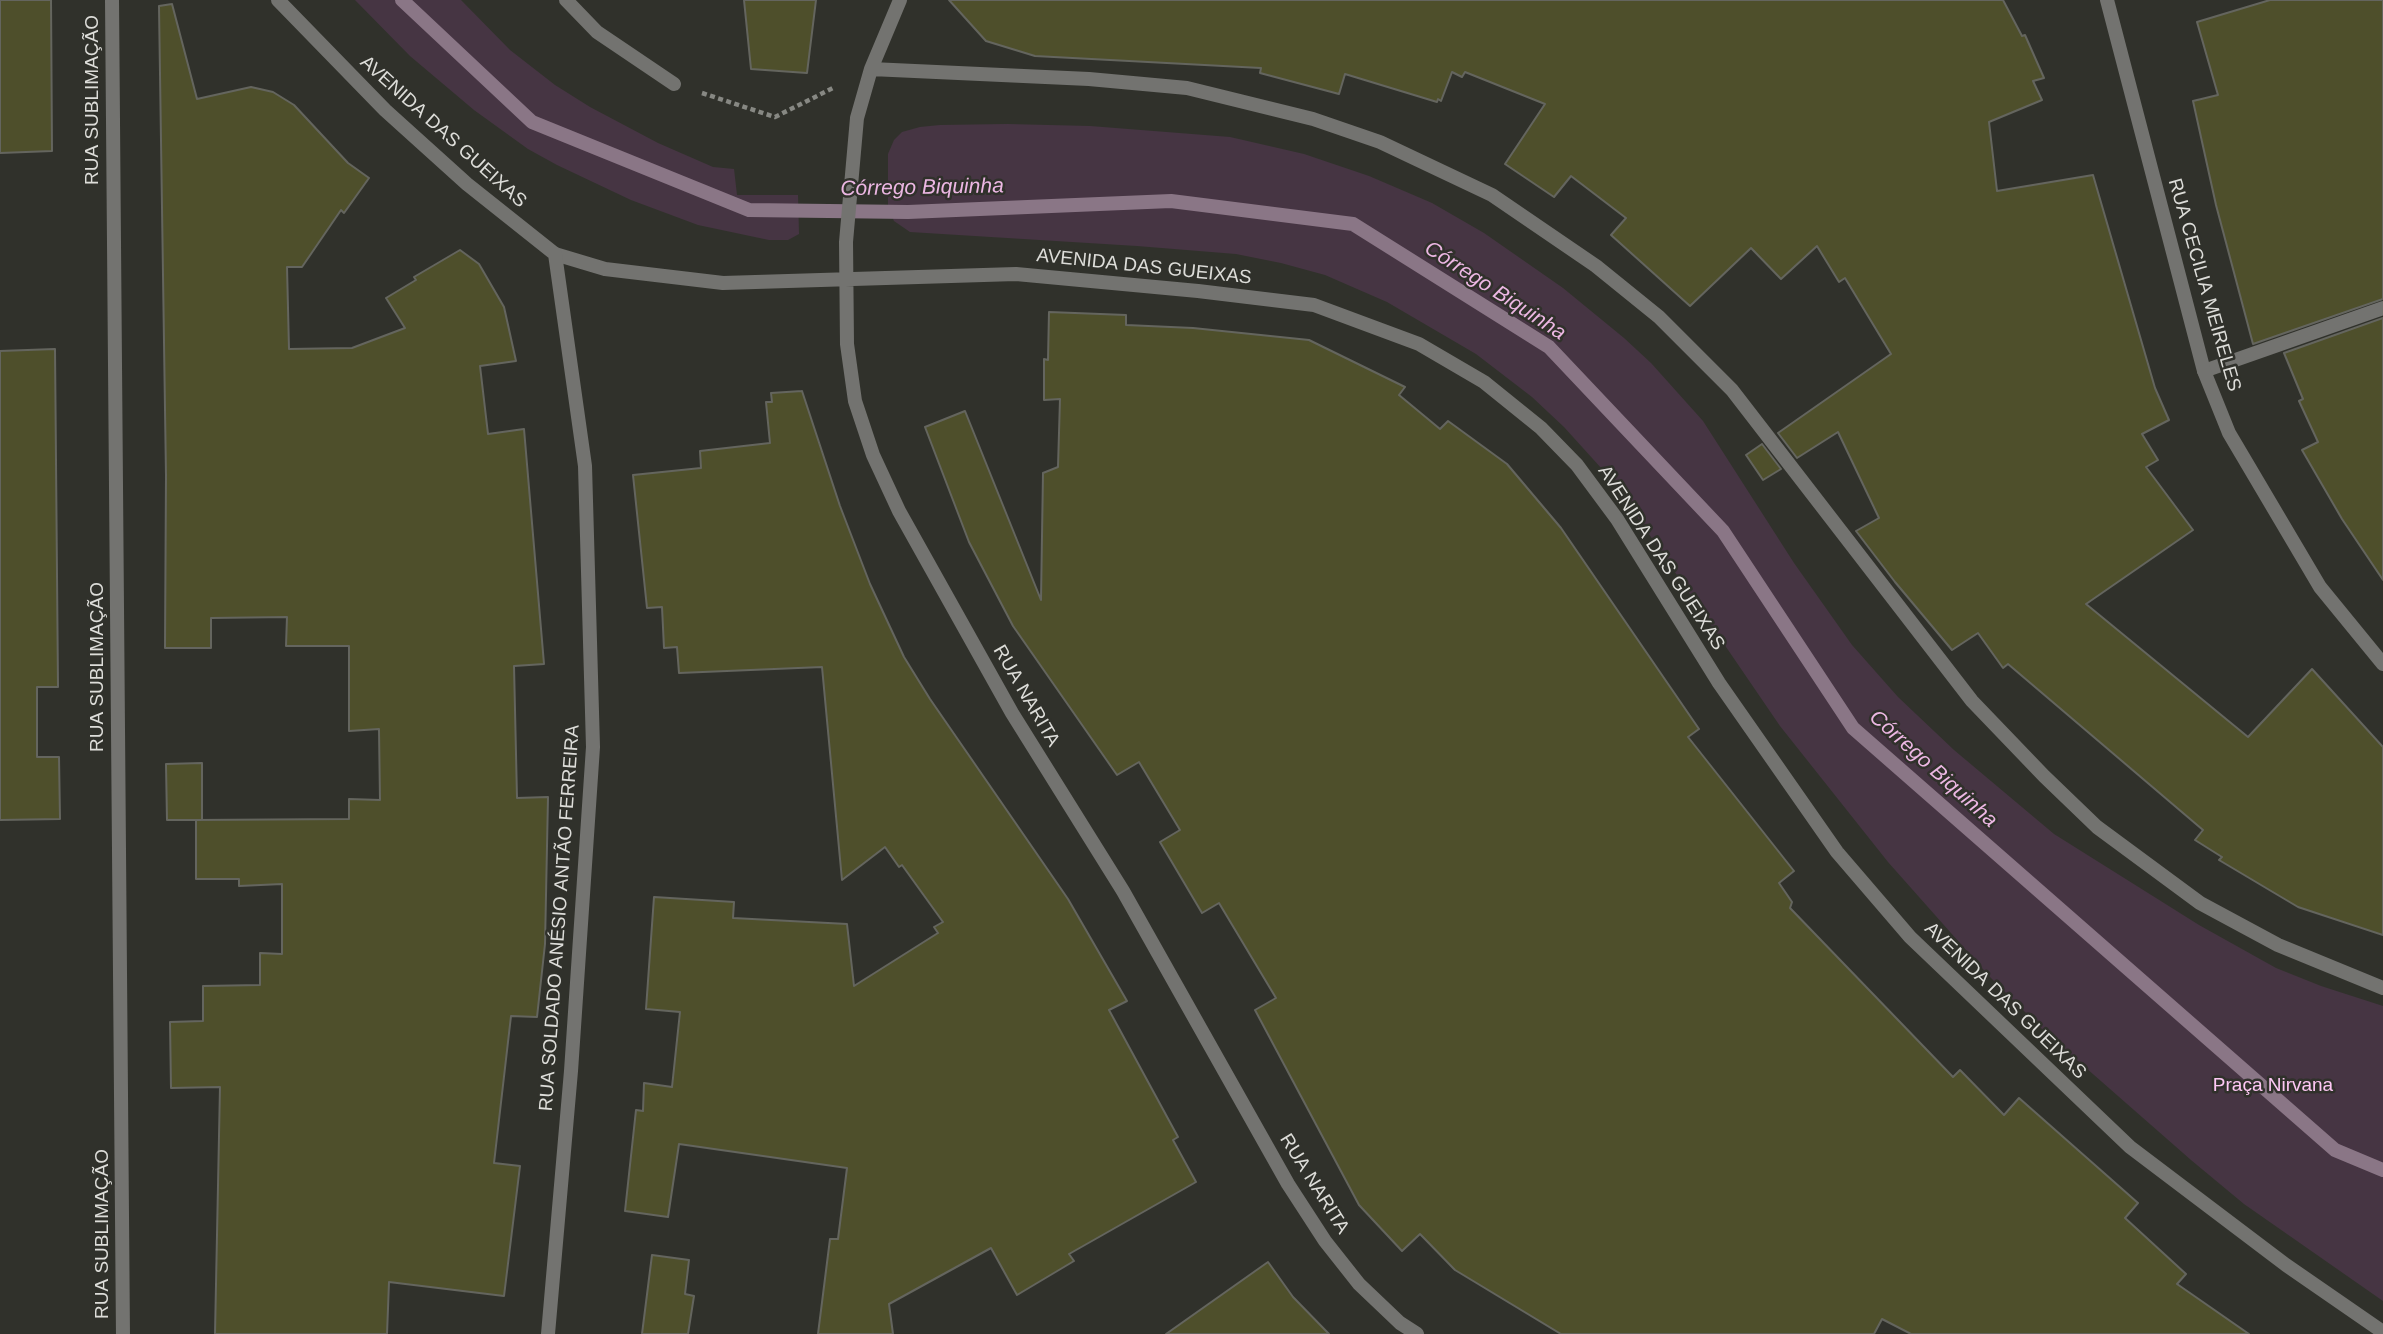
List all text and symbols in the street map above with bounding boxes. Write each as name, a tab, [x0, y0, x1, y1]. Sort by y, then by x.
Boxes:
street label: RUA SUBLIMAÇÃO	[82, 15, 104, 185]
street label: AVENIDA DAS GUEIXAS	[355, 51, 531, 213]
water label: Córrego Biquinha	[840, 174, 1004, 202]
street label: RUA CECILIA MEIRELES	[2163, 176, 2245, 394]
water label: Córrego Biquinha	[1420, 236, 1570, 346]
street label: AVENIDA DAS GUEIXAS	[1035, 244, 1253, 290]
street label: AVENIDA DAS GUEIXAS	[1593, 461, 1729, 655]
street label: RUA SUBLIMAÇÃO	[87, 582, 109, 752]
street label: RUA NARITA	[988, 641, 1064, 751]
water label: Córrego Biquinha	[1864, 705, 2002, 833]
street label: RUA SOLDADO ANÉSIO ANTÃO FERREIRA	[535, 724, 585, 1112]
street label: AVENIDA DAS GUEIXAS	[1919, 918, 2091, 1084]
park label: Praça Nirvana	[2213, 1075, 2333, 1097]
street label: RUA NARITA	[1274, 1130, 1354, 1238]
street label: RUA SUBLIMAÇÃO	[92, 1149, 114, 1319]

